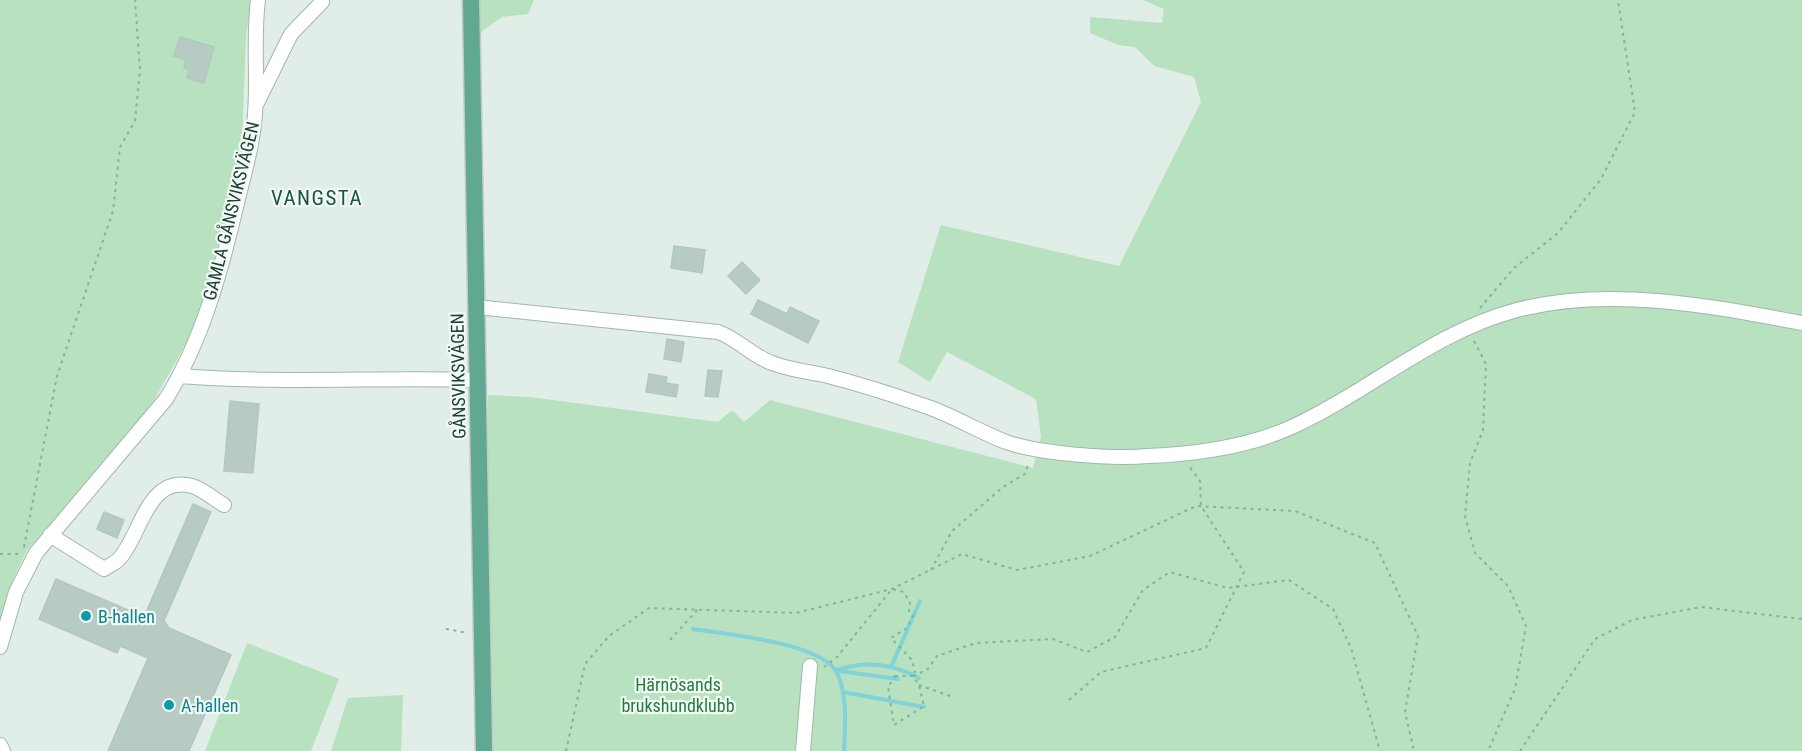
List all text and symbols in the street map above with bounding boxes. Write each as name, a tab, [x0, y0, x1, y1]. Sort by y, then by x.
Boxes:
street label: GAMLA GÅNSVIKSVÄGEN	[198, 119, 263, 303]
district label: VANGSTA	[271, 186, 363, 210]
street label: GÅNSVIKSVÄGEN	[445, 313, 470, 439]
place label: B-hallen	[98, 606, 155, 627]
marker: B-hallen	[79, 609, 93, 623]
park label: Härnösands brukshundklubb	[621, 674, 735, 716]
place label: A-hallen	[181, 695, 239, 716]
marker: A-hallen	[162, 698, 176, 712]

